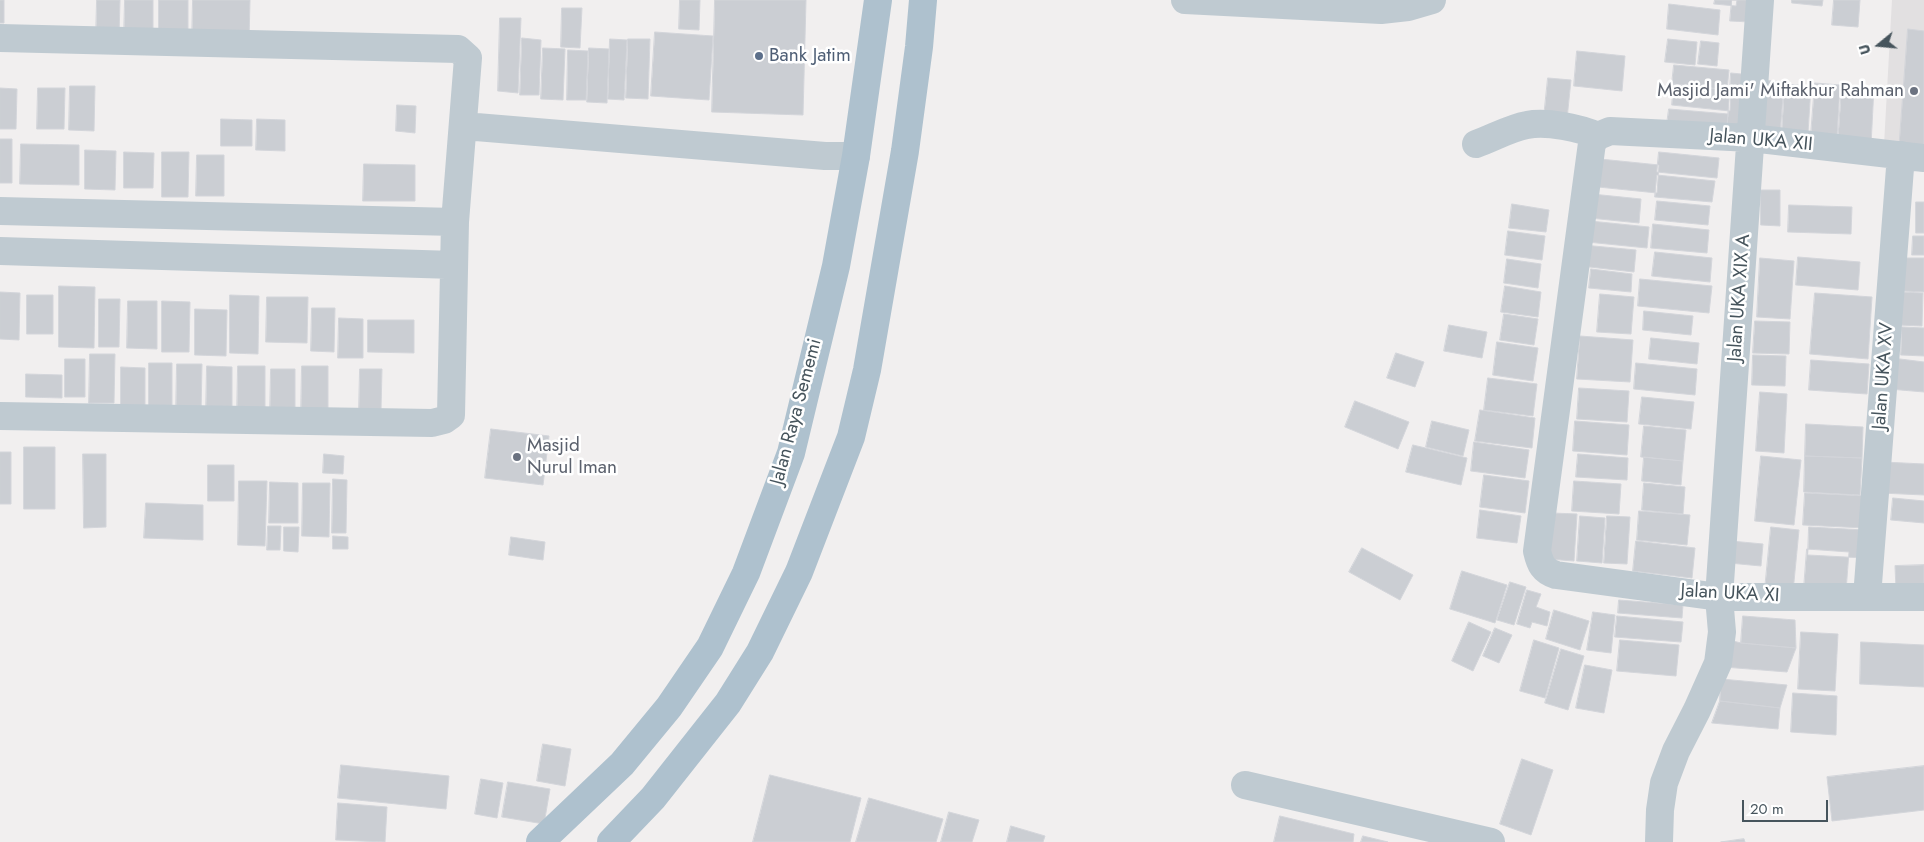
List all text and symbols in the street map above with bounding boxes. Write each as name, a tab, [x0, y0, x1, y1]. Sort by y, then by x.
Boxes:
north arrow	[1854, 20, 1904, 70]
text: U	[1854, 42, 1876, 57]
place label: Bank Jatim	[769, 45, 851, 67]
marker: Bank Jatim	[753, 50, 765, 62]
place label: Masjid Jami' Miftakhur Rahman	[1657, 80, 1904, 102]
marker: Masjid Jami' Miftakhur Rahman	[1908, 85, 1920, 97]
street label: Jalan UKA XII	[1708, 125, 1814, 157]
street label: Jalan UKA XIX A	[1724, 233, 1756, 363]
street label: Jalan UKA XV	[1869, 322, 1899, 430]
street label: Jalan Raya Sememi	[767, 336, 827, 488]
place label: Masjid Nurul Iman	[527, 435, 617, 479]
marker: Masjid Nurul Iman	[511, 451, 523, 463]
street label: Jalan UKA XI	[1680, 580, 1780, 608]
scale bar	[1744, 790, 1830, 822]
text: 20 m	[1750, 798, 1784, 820]

